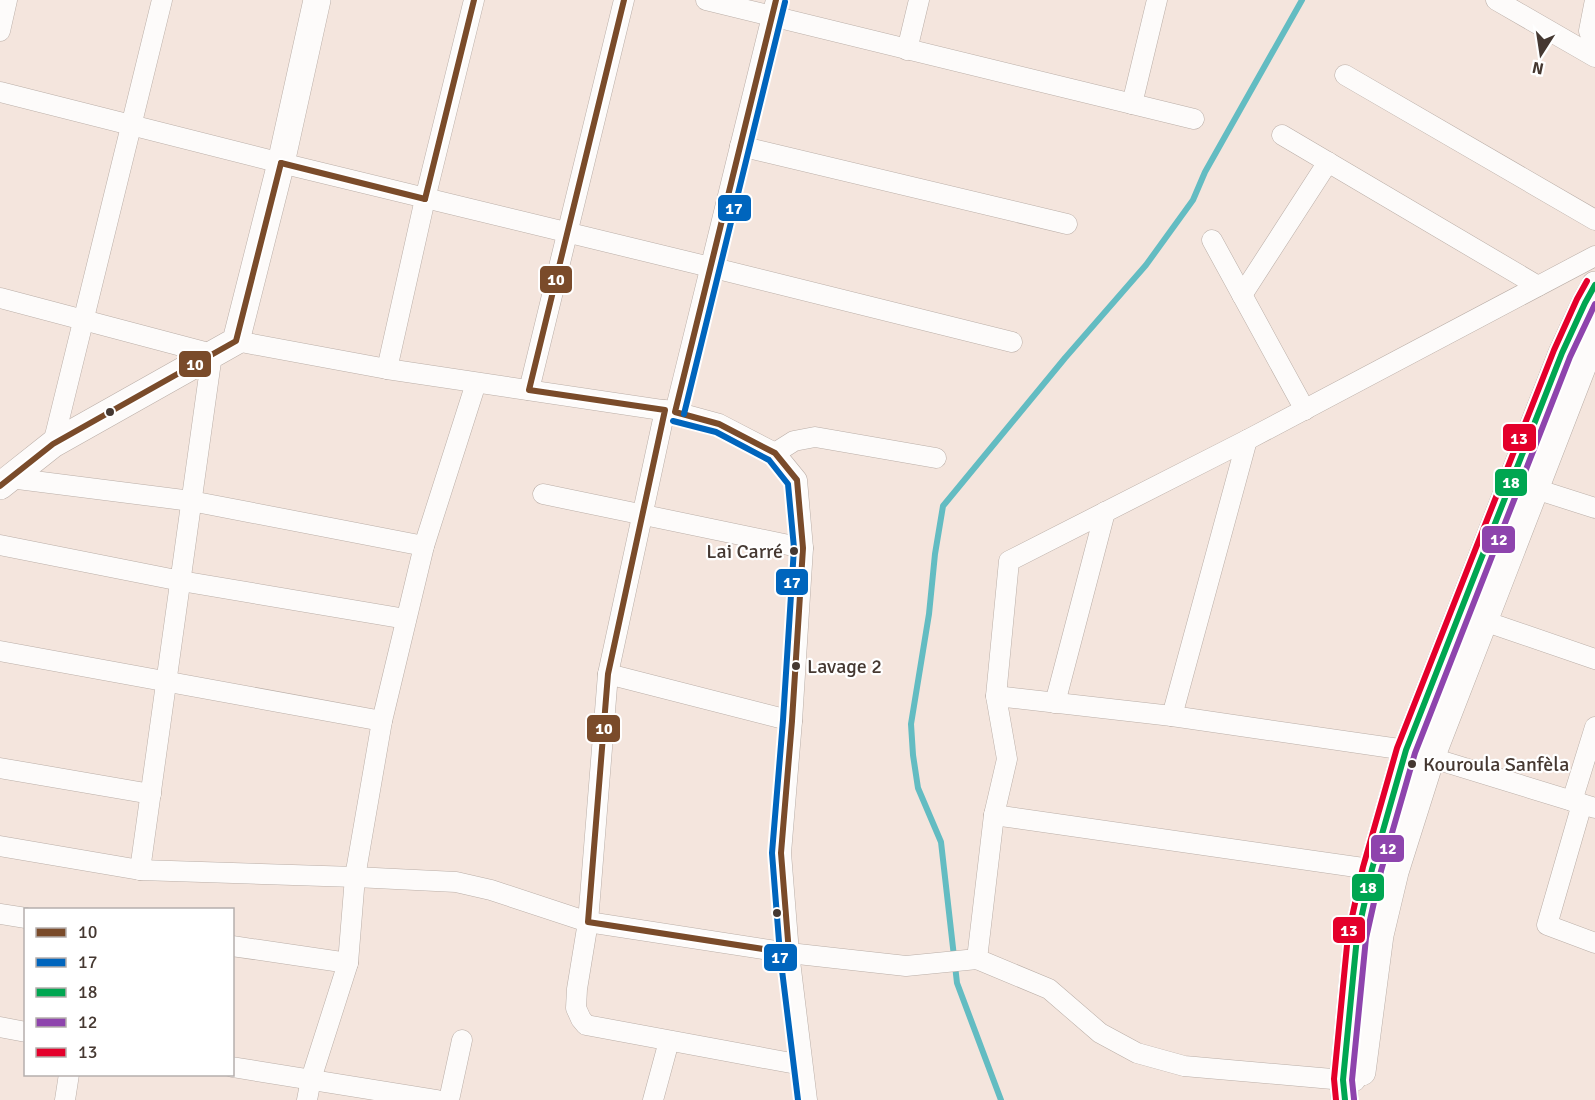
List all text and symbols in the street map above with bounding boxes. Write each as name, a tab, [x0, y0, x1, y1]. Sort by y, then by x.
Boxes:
north arrow	[1511, 24, 1571, 84]
text: N	[1531, 57, 1546, 79]
line badge: 17	[717, 194, 752, 222]
text: 17	[725, 199, 743, 219]
line badge: 10	[539, 265, 573, 294]
text: 10	[547, 270, 565, 290]
line badge: 10	[178, 350, 212, 378]
text: 10	[186, 355, 204, 375]
unlabelled marker	[104, 406, 116, 418]
line badge: 13	[1502, 423, 1537, 452]
text: 13	[1510, 429, 1528, 449]
line badge: 18	[1494, 468, 1528, 497]
text: 18	[1502, 473, 1520, 493]
line badge: 12	[1481, 525, 1516, 554]
text: 12	[1490, 530, 1508, 550]
place label: Lai Carré	[706, 539, 783, 564]
marker: Lai Carré	[788, 545, 800, 557]
line badge: 17	[775, 568, 809, 596]
text: 17	[783, 573, 801, 593]
place label: Lavage 2	[807, 654, 882, 679]
marker: Lavage 2	[790, 660, 802, 672]
line badge: 10	[586, 714, 621, 743]
text: 10	[595, 719, 613, 739]
place label: Kouroula Sanfèla	[1423, 752, 1569, 777]
marker: Kouroula Sanfèla	[1406, 758, 1418, 770]
line badge: 12	[1370, 834, 1405, 863]
text: 12	[1379, 839, 1397, 859]
line badge: 18	[1351, 873, 1385, 902]
text: 18	[1359, 878, 1377, 898]
unlabelled marker	[771, 907, 783, 919]
legend	[24, 908, 234, 1076]
line badge: 13	[1332, 916, 1366, 944]
text: 10	[78, 921, 97, 943]
text: 13	[1340, 921, 1358, 941]
line badge: 17	[763, 943, 798, 972]
text: 17	[771, 948, 789, 968]
text: 17	[78, 951, 97, 973]
text: 18	[78, 981, 97, 1003]
text: 12	[78, 1011, 97, 1033]
text: 13	[78, 1041, 97, 1063]

